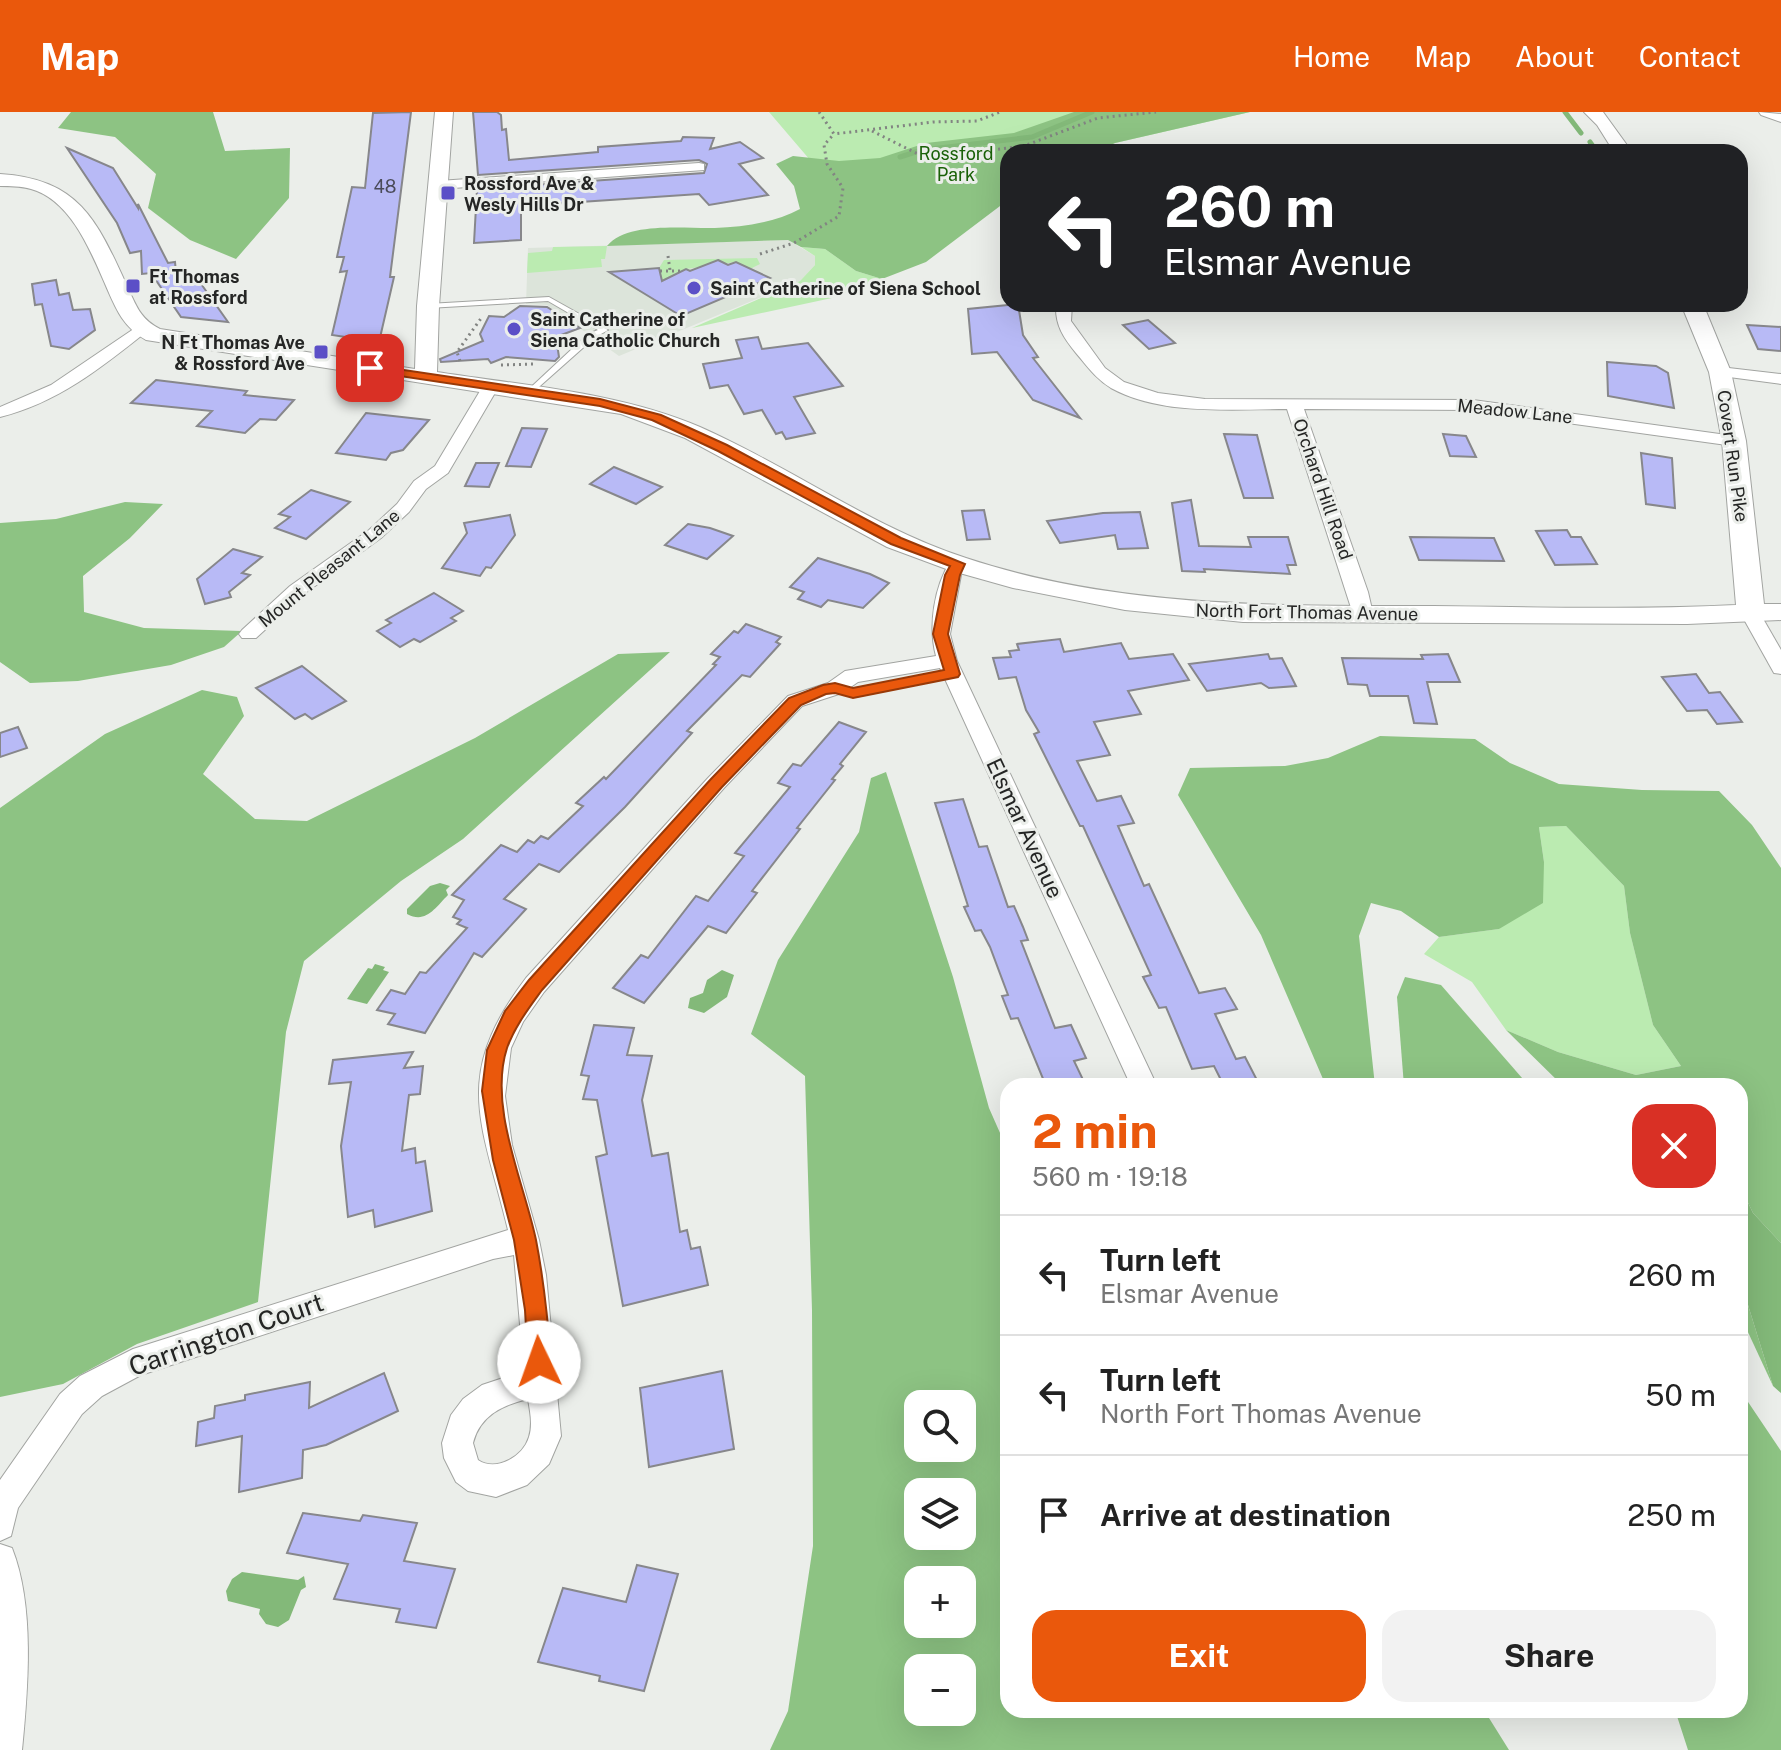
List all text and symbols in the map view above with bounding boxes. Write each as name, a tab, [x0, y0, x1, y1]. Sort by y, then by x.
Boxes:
text: Map	[40, 34, 119, 79]
text: Home	[1293, 40, 1370, 73]
text: Map	[1414, 40, 1471, 73]
text: About	[1515, 40, 1595, 73]
text: Contact	[1639, 40, 1741, 73]
park label: Rossford Park	[919, 143, 994, 185]
place label: Rossford Ave & Wesly Hills Dr	[464, 173, 595, 215]
text: 260 m	[1164, 174, 1335, 240]
house number: 48	[374, 176, 396, 197]
icon: left	[1032, 176, 1136, 280]
marker: Rossford Ave & Wesly Hills Dr	[439, 184, 457, 202]
text: Elsmar Avenue	[1164, 241, 1412, 283]
place label: Ft Thomas at Rossford	[149, 266, 248, 308]
marker: Ft Thomas at Rossford	[124, 277, 142, 295]
place label: Saint Catherine of Siena School	[710, 278, 981, 299]
marker: Saint Catherine of Siena School	[685, 279, 703, 297]
place label: Saint Catherine of Siena Catholic Church	[530, 309, 720, 351]
marker: Saint Catherine of Siena Catholic Church	[505, 320, 523, 338]
place label: N Ft Thomas Ave & Rossford Ave	[161, 332, 305, 374]
pin	[336, 334, 404, 402]
marker: N Ft Thomas Ave & Rossford Ave	[312, 343, 330, 361]
icon: arrive	[348, 346, 392, 390]
street label: Covert Run Pike	[1713, 389, 1753, 523]
street label: Meadow Lane	[1456, 395, 1574, 427]
street label: Orchard Hill Road	[1289, 416, 1357, 562]
street label: Mount Pleasant Lane	[254, 505, 404, 631]
street label: North Fort Thomas Avenue	[1195, 600, 1419, 624]
street label: Elsmar Avenue	[981, 754, 1069, 902]
text: 2 min	[1032, 1102, 1158, 1159]
button: close	[1632, 1104, 1716, 1188]
text: 560 m · 19:18	[1032, 1161, 1188, 1192]
text: Turn left	[1100, 1242, 1221, 1278]
icon: left	[1032, 1253, 1076, 1297]
text: 260 m	[1628, 1257, 1716, 1293]
text: Elsmar Avenue	[1100, 1278, 1279, 1309]
street label: Carrington Court	[125, 1286, 327, 1382]
position arrow	[497, 1320, 581, 1404]
text: Turn left	[1100, 1362, 1221, 1398]
icon: left	[1032, 1373, 1076, 1417]
text: 50 m	[1645, 1377, 1716, 1413]
map controls	[904, 1390, 976, 1726]
button: search	[904, 1390, 976, 1462]
text: North Fort Thomas Avenue	[1100, 1398, 1422, 1429]
button: layers	[904, 1478, 976, 1550]
icon: arrive	[1032, 1493, 1076, 1537]
text: Arrive at destination	[1100, 1497, 1391, 1533]
text: 250 m	[1627, 1497, 1716, 1533]
button: +	[904, 1566, 976, 1638]
button: Exit	[1032, 1610, 1366, 1702]
button: Share	[1382, 1610, 1716, 1702]
button: −	[904, 1654, 976, 1726]

